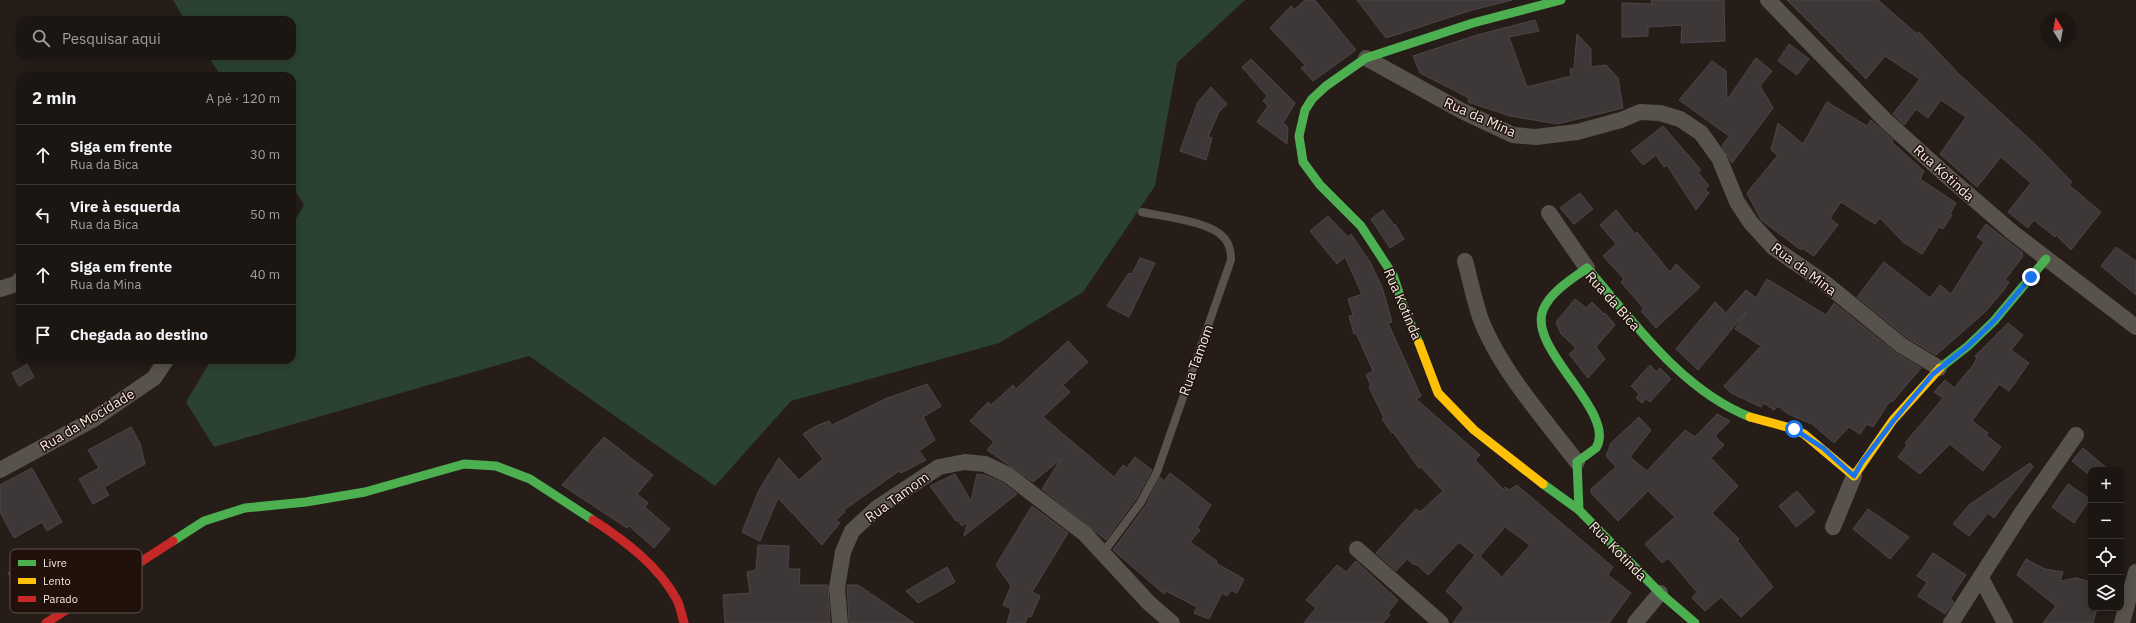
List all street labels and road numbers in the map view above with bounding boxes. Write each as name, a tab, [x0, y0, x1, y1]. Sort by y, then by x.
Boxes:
street label: Rua da Mina	[1441, 93, 1519, 141]
street label: Rua Kotinda	[1910, 141, 1979, 205]
street label: Rua da Mina	[1768, 239, 1841, 300]
street label: Rua Kotinda	[1380, 265, 1426, 343]
street label: Rua da Bica	[1582, 268, 1645, 335]
street label: Rua Tamom	[1175, 322, 1217, 398]
street label: Rua da Mocidade	[36, 384, 138, 455]
street label: Rua Tamom	[862, 468, 932, 526]
street label: Rua Kotinda	[1585, 517, 1651, 585]

